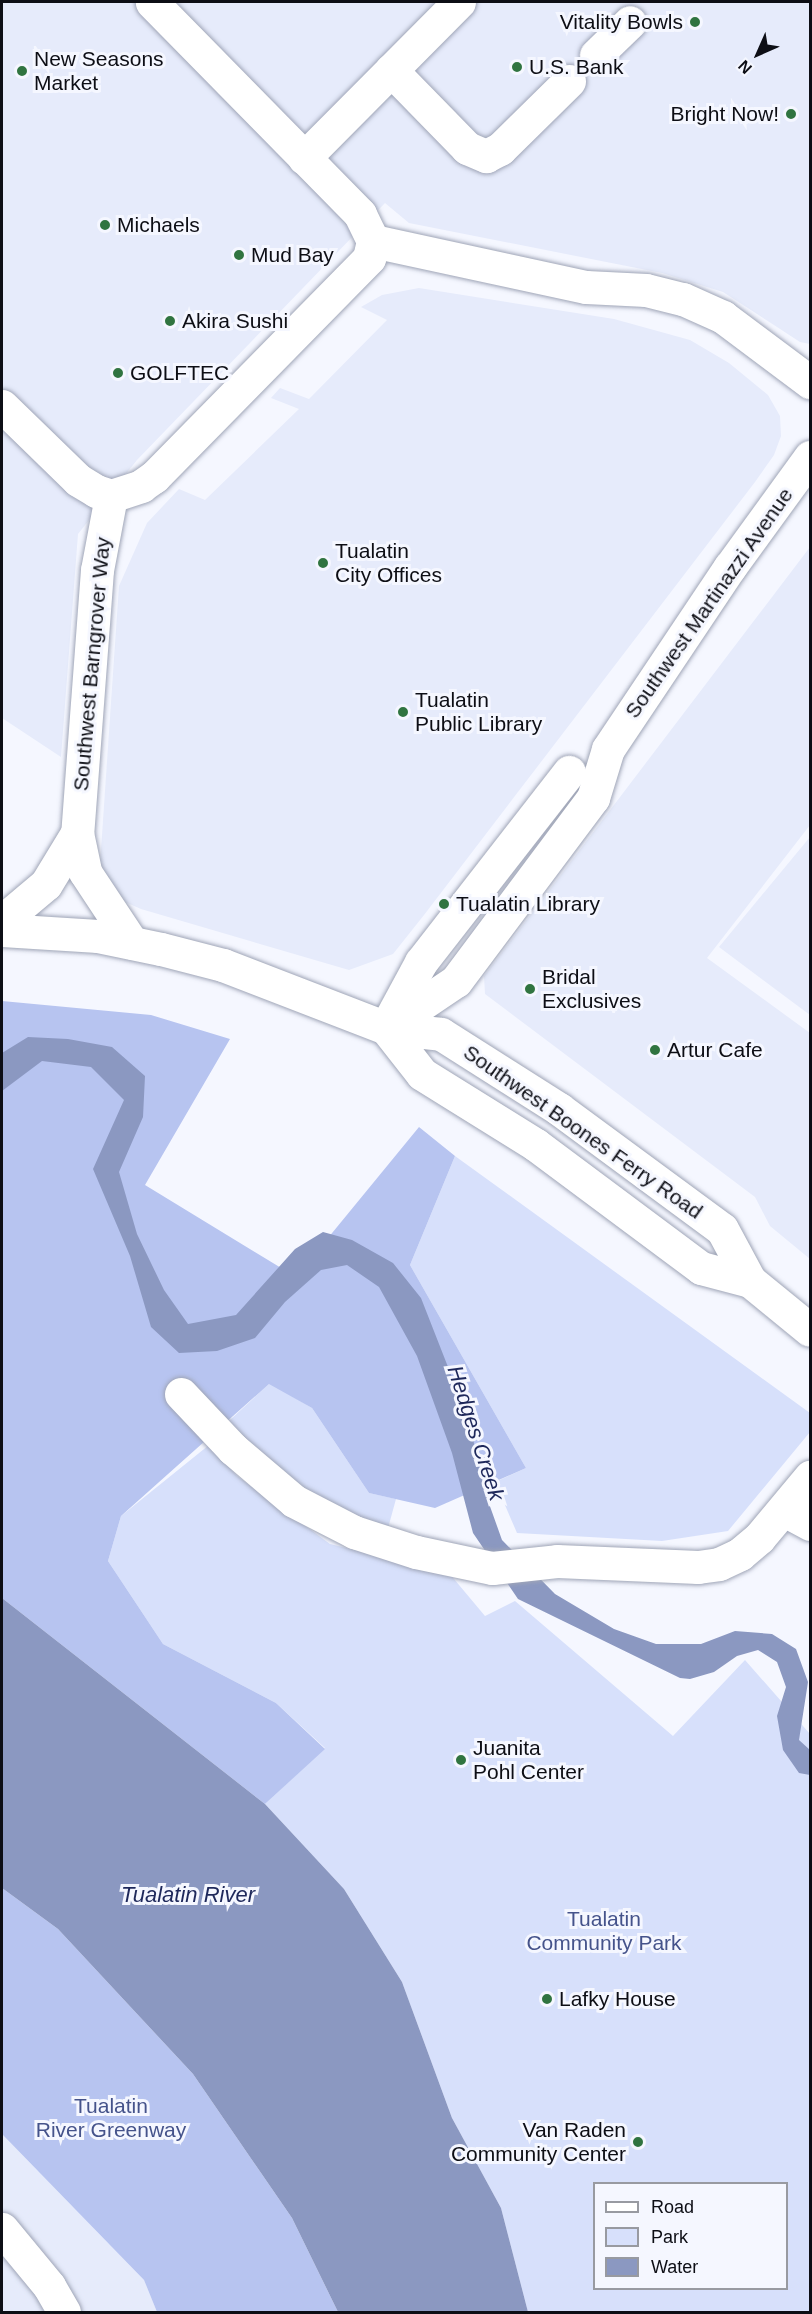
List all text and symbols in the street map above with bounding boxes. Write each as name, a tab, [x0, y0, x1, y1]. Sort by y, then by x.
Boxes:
place label: Vitality Bowls	[560, 9, 683, 35]
marker: Vitality Bowls	[688, 15, 702, 29]
north arrow	[728, 24, 788, 84]
place label: New Seasons Market	[34, 46, 164, 96]
place label: U.S. Bank	[529, 54, 624, 80]
text: N	[735, 57, 755, 77]
marker: U.S. Bank	[510, 60, 524, 74]
marker: New Seasons Market	[15, 64, 29, 78]
place label: Bright Now!	[670, 101, 779, 127]
marker: Bright Now!	[784, 107, 798, 121]
place label: Michaels	[117, 212, 200, 238]
marker: Michaels	[98, 218, 112, 232]
place label: Mud Bay	[251, 242, 334, 268]
marker: Mud Bay	[232, 248, 246, 262]
place label: Akira Sushi	[182, 308, 288, 334]
marker: Akira Sushi	[163, 314, 177, 328]
place label: GOLFTEC	[130, 360, 229, 386]
marker: GOLFTEC	[111, 366, 125, 380]
street label: Southwest Martinazzi Avenue	[619, 483, 799, 723]
street label: Southwest Barngrover Way	[68, 536, 116, 792]
place label: Tualatin City Offices	[335, 538, 442, 588]
marker: Tualatin City Offices	[316, 556, 330, 570]
place label: Tualatin Public Library	[415, 687, 542, 737]
marker: Tualatin Public Library	[396, 705, 410, 719]
place label: Tualatin Library	[456, 891, 600, 917]
marker: Tualatin Library	[437, 897, 451, 911]
place label: Bridal Exclusives	[542, 964, 641, 1014]
marker: Bridal Exclusives	[523, 982, 537, 996]
place label: Artur Cafe	[667, 1037, 763, 1063]
street label: Southwest Boones Ferry Road	[459, 1040, 707, 1224]
marker: Artur Cafe	[648, 1043, 662, 1057]
water label: Hedges Creek	[442, 1362, 510, 1504]
place label: Juanita Pohl Center	[473, 1735, 584, 1785]
marker: Juanita Pohl Center	[454, 1753, 468, 1767]
water label: Tualatin River	[121, 1882, 255, 1908]
park label: Tualatin Community Park	[526, 1906, 682, 1956]
place label: Lafky House	[559, 1986, 676, 2012]
marker: Lafky House	[540, 1992, 554, 2006]
park label: Tualatin River Greenway	[36, 2093, 186, 2143]
place label: Van Raden Community Center	[451, 2117, 626, 2167]
marker: Van Raden Community Center	[631, 2135, 645, 2149]
legend	[593, 2182, 788, 2290]
text: Road	[651, 2197, 694, 2217]
text: Park	[651, 2227, 688, 2247]
text: Water	[651, 2257, 698, 2277]

